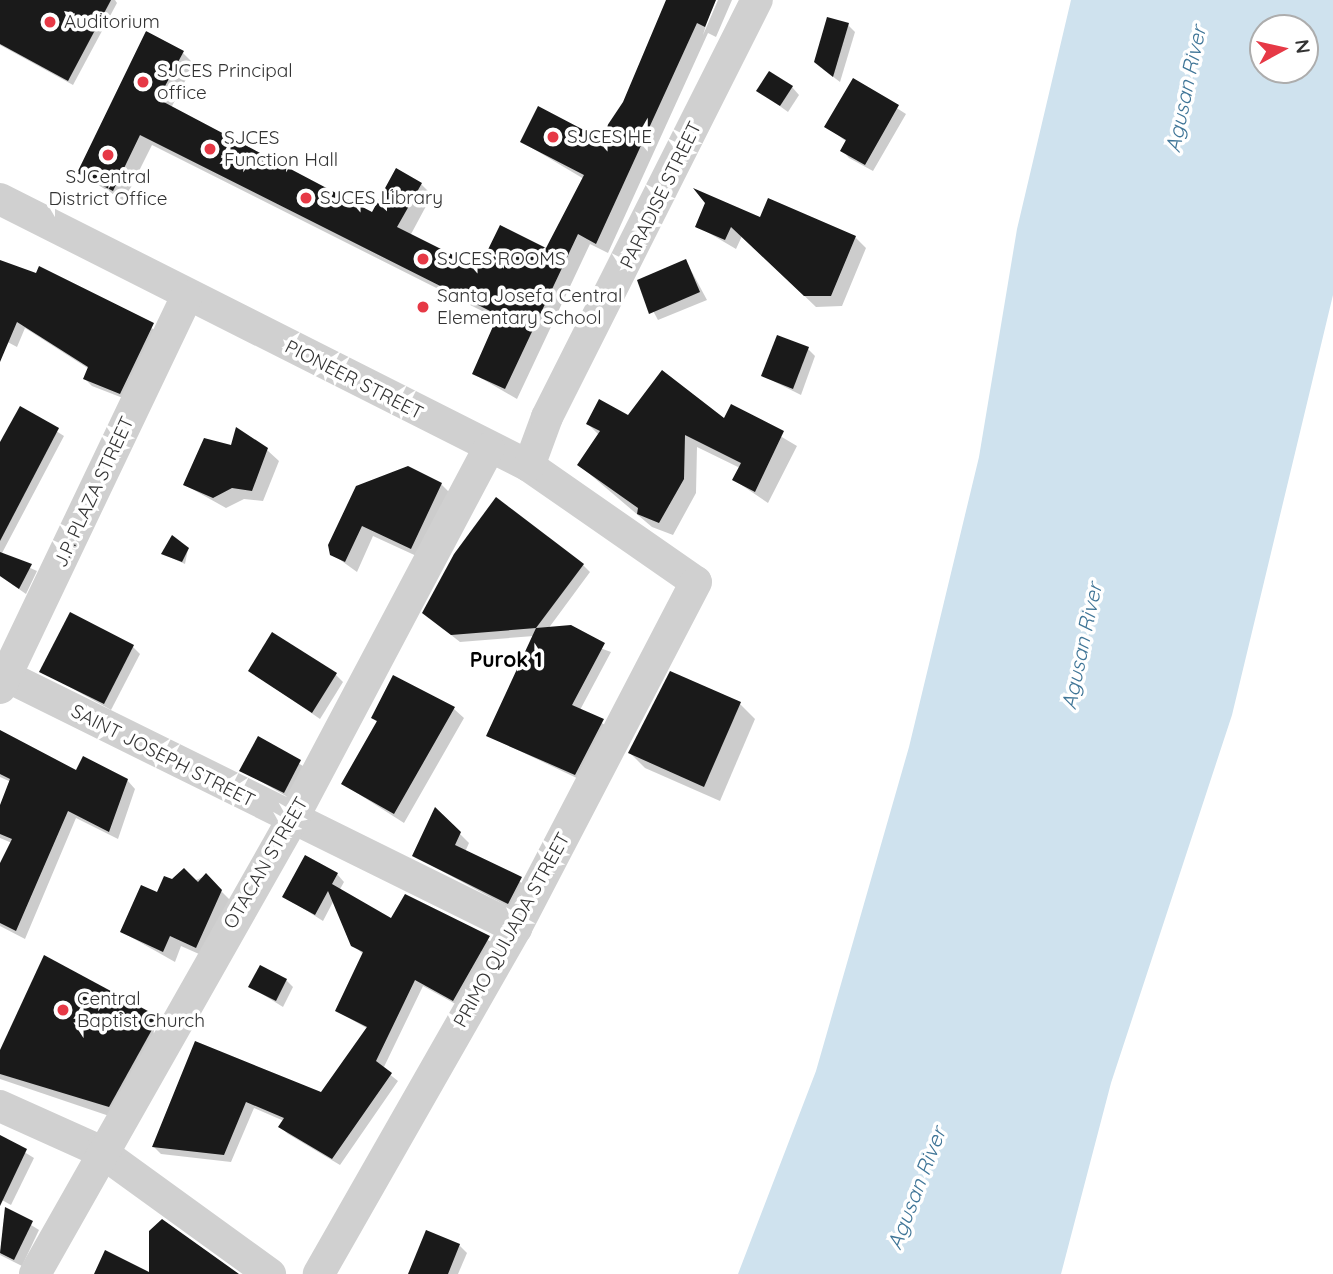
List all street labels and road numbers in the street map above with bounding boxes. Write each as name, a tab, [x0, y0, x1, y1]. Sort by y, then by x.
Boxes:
street label: PARADISE STREET	[615, 118, 707, 272]
street label: PIONEER STREET	[281, 335, 427, 425]
street label: J.P. PLAZA STREET	[49, 413, 139, 571]
street label: SAINT JOSEPH STREET	[67, 700, 259, 812]
street label: OTACAN STREET	[219, 793, 313, 933]
street label: PRIMO QUIJADA STREET	[449, 829, 575, 1031]

